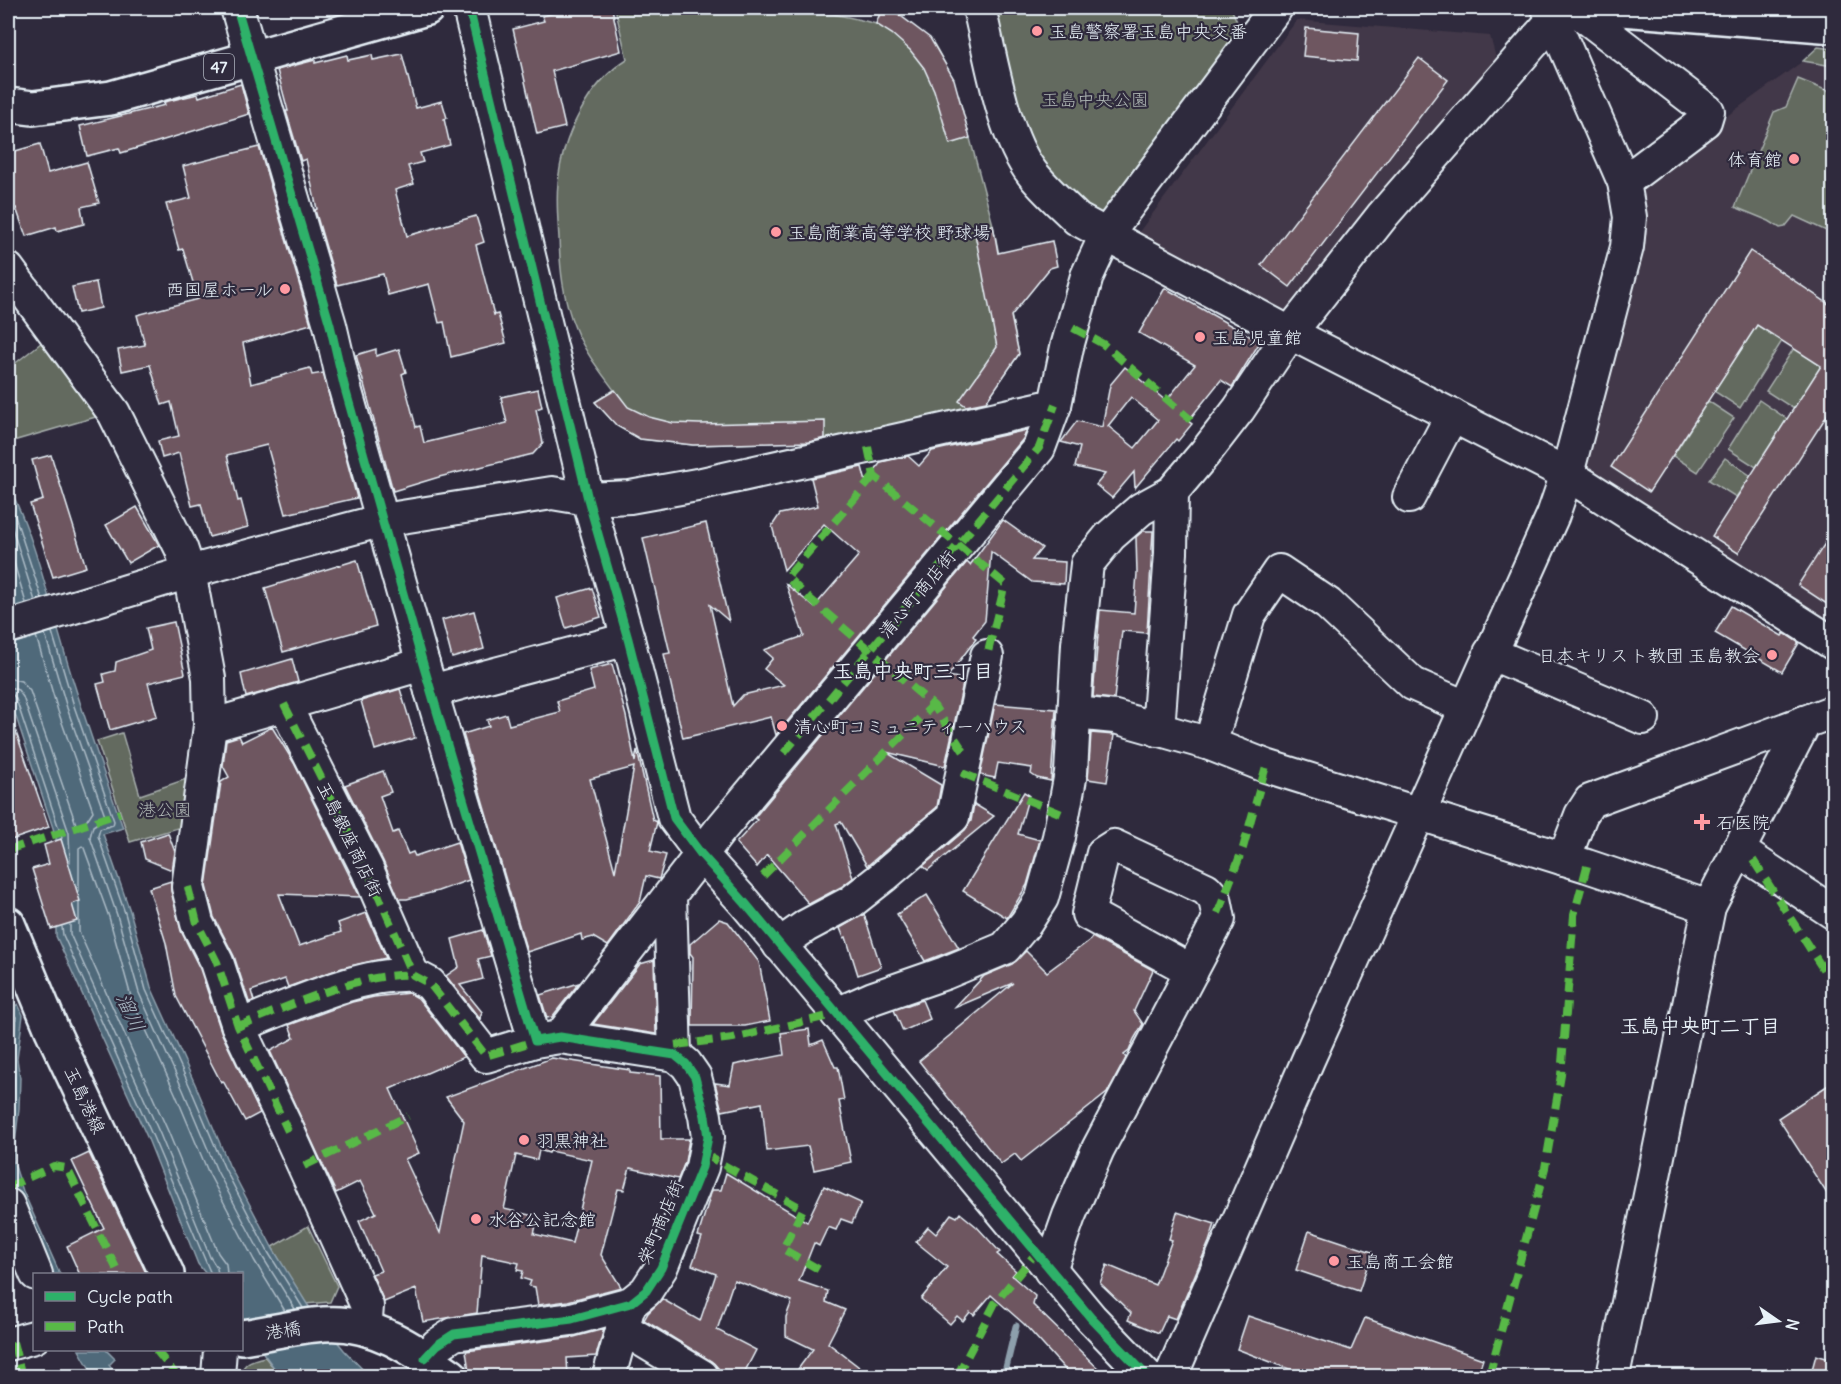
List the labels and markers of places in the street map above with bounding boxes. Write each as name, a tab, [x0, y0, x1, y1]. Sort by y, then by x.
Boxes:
place label: 玉島警察署玉島中央交番	[1049, 20, 1247, 43]
marker: 玉島警察署玉島中央交番	[1030, 24, 1044, 38]
place label: 体育館	[1728, 148, 1782, 171]
marker: 体育館	[1787, 152, 1801, 166]
place label: 玉島商業高等学校 野球場	[788, 221, 990, 244]
marker: 玉島商業高等学校 野球場	[769, 225, 783, 239]
place label: 西国屋ホール	[166, 278, 273, 301]
marker: 西国屋ホール	[278, 282, 292, 296]
place label: 玉島児童館	[1212, 326, 1302, 349]
marker: 玉島児童館	[1193, 330, 1207, 344]
place label: 日本キリスト教団 玉島教会	[1538, 644, 1760, 667]
marker: 日本キリスト教団 玉島教会	[1765, 648, 1779, 662]
place label: 清心町コミュニティーハウス	[794, 715, 1027, 738]
marker: 清心町コミュニティーハウス	[775, 719, 789, 733]
place label: 石医院	[1716, 811, 1770, 834]
marker: 石医院	[1693, 813, 1711, 831]
place label: 羽黒神社	[536, 1129, 608, 1152]
marker: 羽黒神社	[517, 1133, 531, 1147]
place label: 水谷公記念館	[488, 1208, 596, 1231]
marker: 水谷公記念館	[469, 1212, 483, 1226]
place label: 玉島商工会館	[1346, 1250, 1454, 1273]
marker: 玉島商工会館	[1327, 1254, 1341, 1268]

